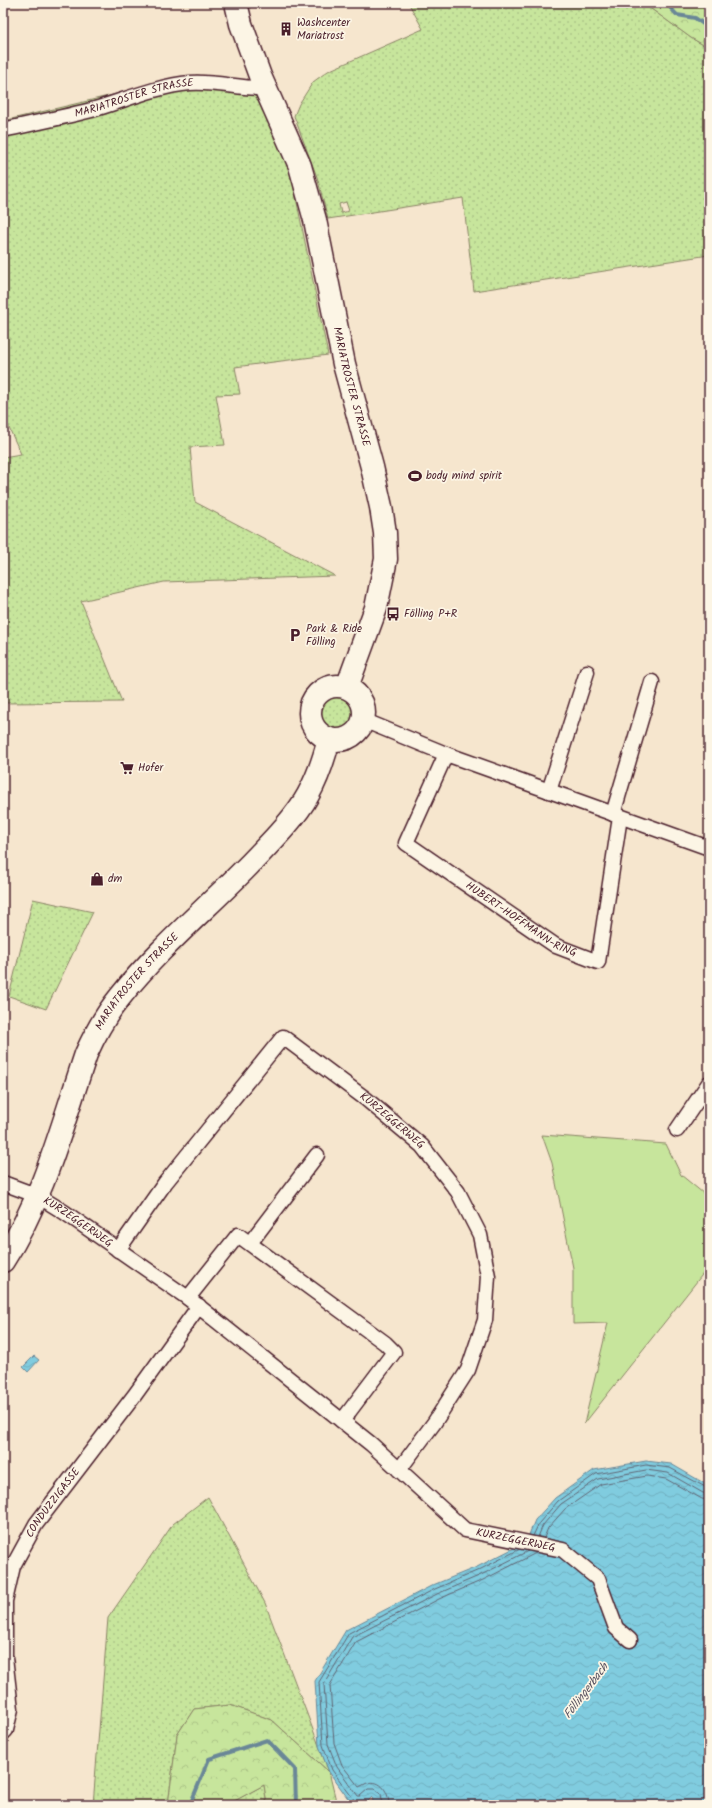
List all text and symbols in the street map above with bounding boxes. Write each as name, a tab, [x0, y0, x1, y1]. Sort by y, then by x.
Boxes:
place label: Washcenter Mariatrost	[297, 14, 351, 45]
building icon: Washcenter Mariatrost	[278, 21, 294, 37]
street label: MARIATROSTER STRASSE	[73, 74, 195, 123]
street label: MARIATROSTER STRASSE	[328, 325, 375, 449]
place label: body mind spirit	[426, 467, 503, 485]
sports icon: body mind spirit	[407, 468, 423, 484]
place label: Fölling P+R	[404, 605, 458, 623]
bus stop icon: Fölling P+R	[385, 606, 401, 622]
place label: Park & Ride Fölling	[306, 620, 362, 651]
parking icon: Park & Ride Fölling	[287, 627, 303, 643]
place label: Hofer	[138, 759, 164, 777]
supermarket icon: Hofer	[119, 760, 135, 776]
place label: dm	[108, 870, 122, 888]
shop icon: dm	[89, 871, 105, 887]
street label: HUBERT-HOFFMANN-RING	[461, 877, 579, 962]
street label: MARIATROSTER STRASSE	[91, 928, 184, 1034]
street label: KURZEGGERWEG	[355, 1088, 429, 1154]
street label: KURZEGGERWEG	[39, 1192, 116, 1252]
street label: CONDUZZIGASSE	[21, 1464, 85, 1541]
street label: KURZEGGERWEG	[474, 1523, 557, 1557]
water label: Föllingerbach	[559, 1658, 614, 1723]

